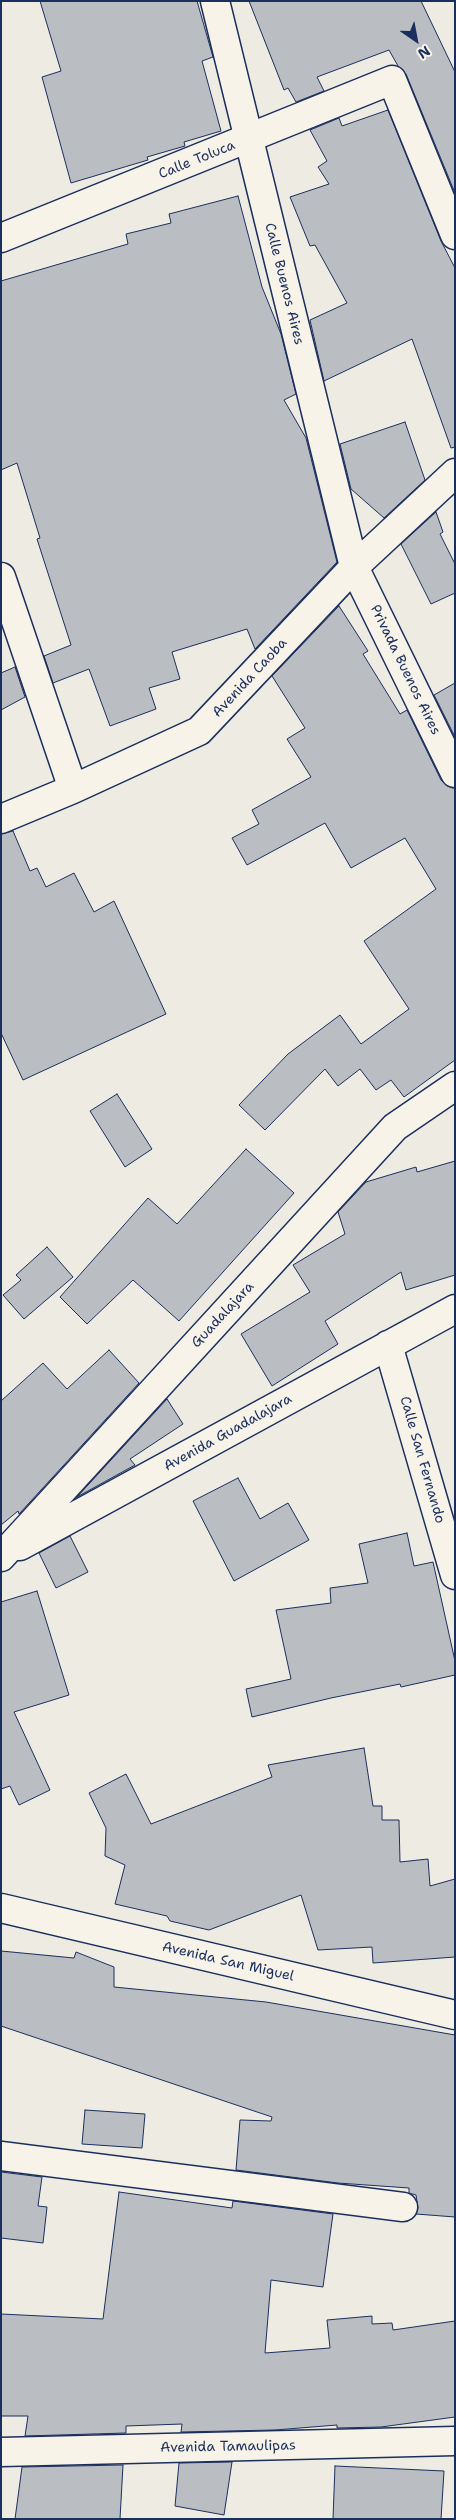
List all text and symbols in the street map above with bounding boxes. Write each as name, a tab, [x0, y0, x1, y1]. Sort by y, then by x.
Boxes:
north arrow	[391, 15, 441, 65]
text: N	[415, 42, 434, 63]
street label: Calle Toluca	[156, 137, 238, 183]
street label: Calle Buenos Aires	[261, 221, 307, 347]
street label: Privada Buenos Aires	[366, 602, 444, 738]
street label: Avenida Caoba	[209, 635, 291, 721]
street label: Guadalajara	[188, 1279, 258, 1351]
street label: Avenida Guadalajara	[161, 1391, 295, 1475]
street label: Calle San Fernando	[396, 1394, 448, 1526]
street label: Avenida San Miguel	[160, 1939, 296, 1985]
street label: Avenida Tamaulipas	[160, 2437, 296, 2457]

